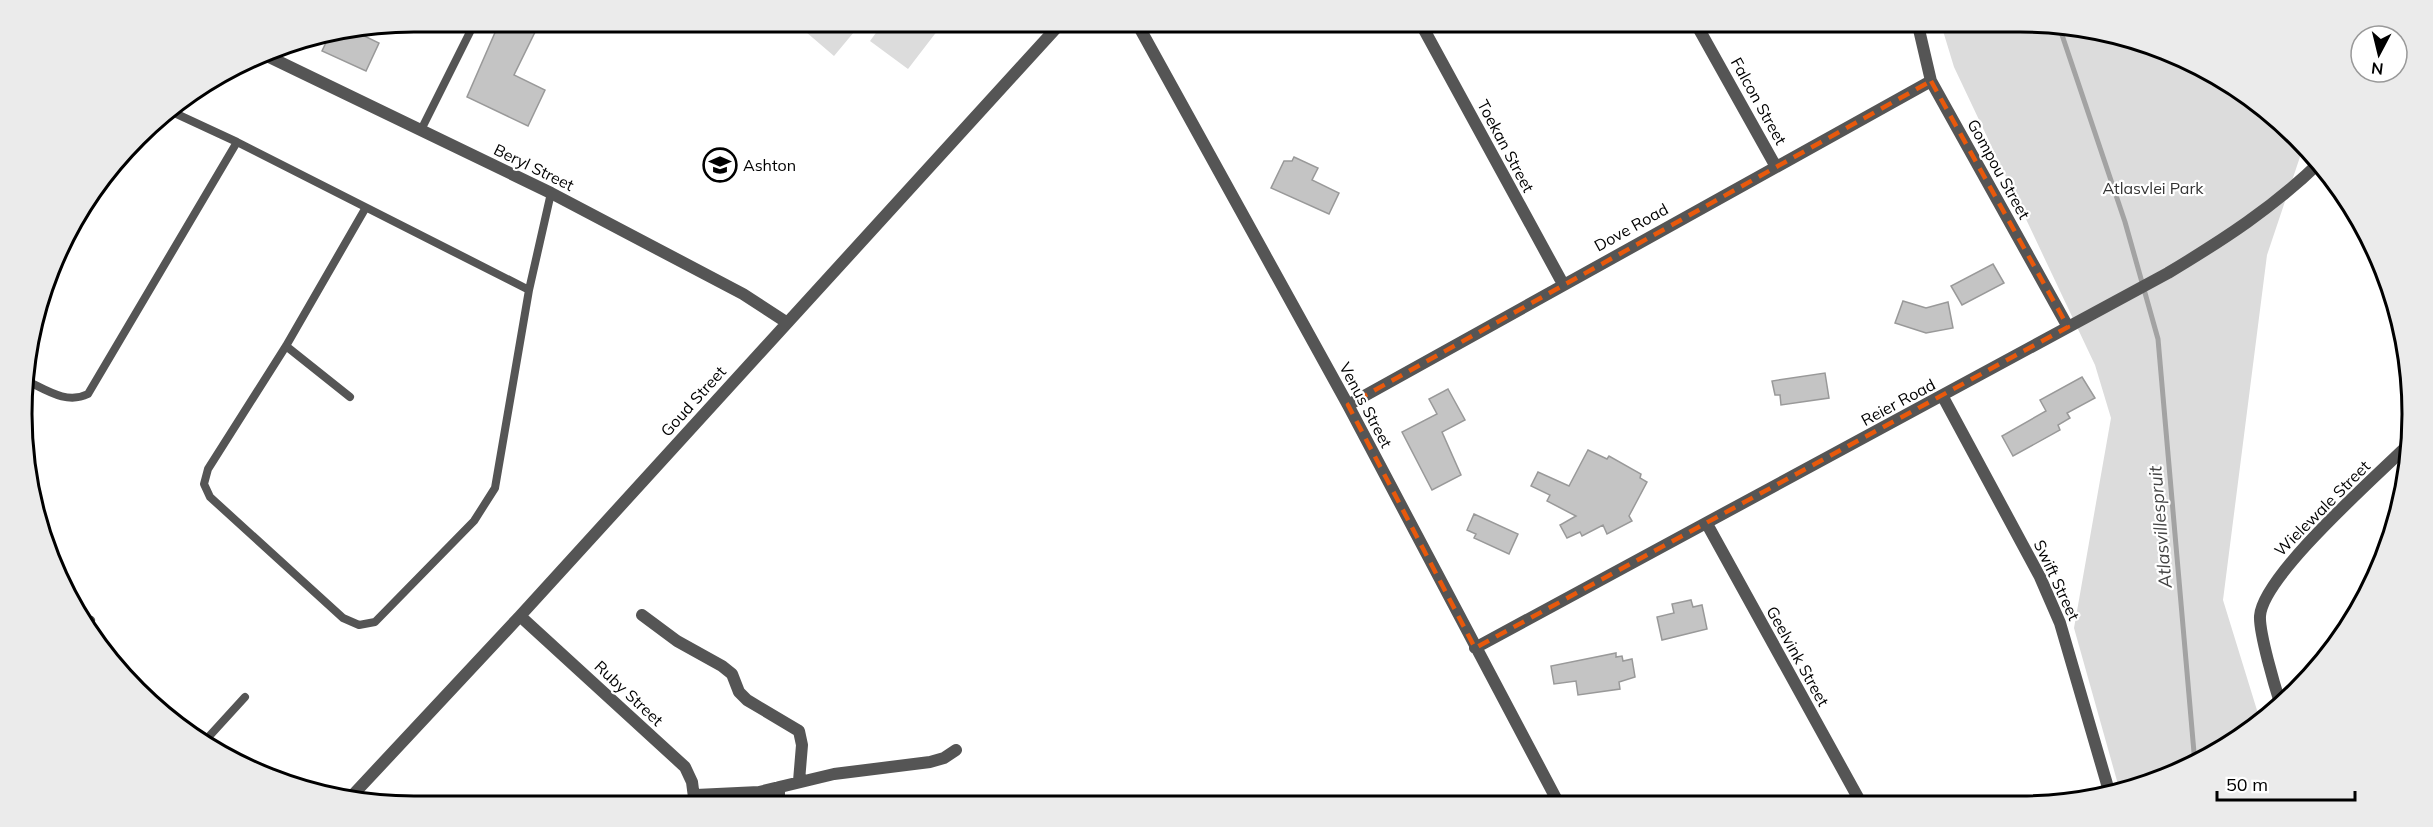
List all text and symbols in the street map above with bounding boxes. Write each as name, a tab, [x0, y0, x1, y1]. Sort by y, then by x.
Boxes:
north arrow	[2349, 24, 2409, 84]
street label: Falcon Street	[1727, 54, 1791, 149]
text: N	[2370, 58, 2384, 80]
street label: Toekan Street	[1473, 96, 1539, 196]
street label: Gompou Street	[1963, 115, 2035, 223]
street label: Beryl Street	[491, 139, 578, 195]
school or university icon: Ashton	[702, 147, 738, 183]
place label: Ashton	[743, 155, 796, 175]
park label: Atlasvlei Park	[2102, 178, 2204, 198]
street label: Dove Road	[1591, 199, 1671, 255]
street label: Venus Street	[1335, 359, 1397, 451]
street label: Goud Street	[656, 361, 730, 440]
street label: Reier Road	[1857, 374, 1939, 430]
street label: Wielewale Street	[2270, 456, 2374, 560]
water label: Atlasvillespruit	[2143, 464, 2177, 590]
street label: Swift Street	[2030, 537, 2085, 624]
street label: Geelvink Street	[1762, 602, 1834, 710]
street label: Ruby Street	[590, 656, 668, 730]
scale bar	[2217, 764, 2355, 802]
text: 50 m	[2226, 773, 2268, 796]

